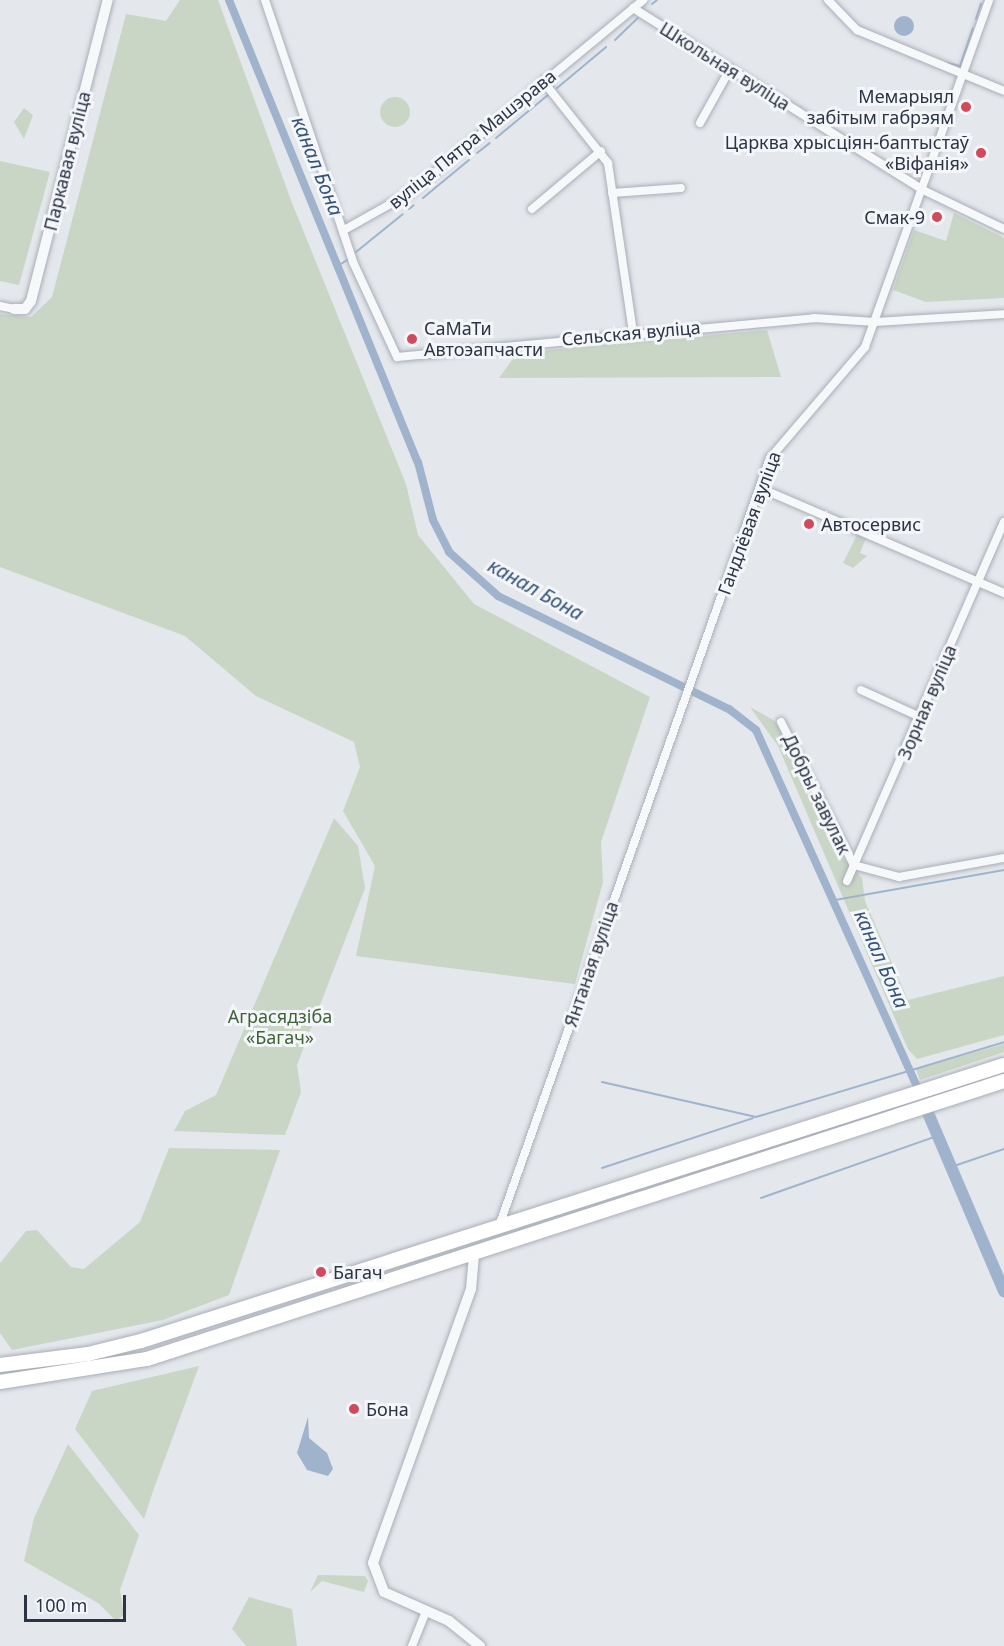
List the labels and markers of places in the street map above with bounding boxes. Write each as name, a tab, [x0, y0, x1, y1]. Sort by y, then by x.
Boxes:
place label: Мемарыял забітым габрэям	[807, 86, 954, 128]
marker: Мемарыял забітым габрэям	[959, 100, 973, 114]
place label: Царква хрысціян-баптыстаў «Віфанія»	[725, 132, 969, 174]
marker: Царква хрысціян-баптыстаў «Віфанія»	[974, 146, 988, 160]
place label: Смак-9	[864, 206, 925, 228]
marker: Смак-9	[930, 210, 944, 224]
place label: СаМаТи Автоэапчасти	[424, 318, 543, 360]
marker: СаМаТи Автоэапчасти	[405, 332, 419, 346]
place label: Автосервис	[821, 513, 921, 535]
marker: Автосервис	[802, 517, 816, 531]
place label: Багач	[333, 1261, 383, 1283]
marker: Багач	[314, 1265, 328, 1279]
place label: Бона	[366, 1398, 409, 1420]
marker: Бона	[347, 1402, 361, 1416]

